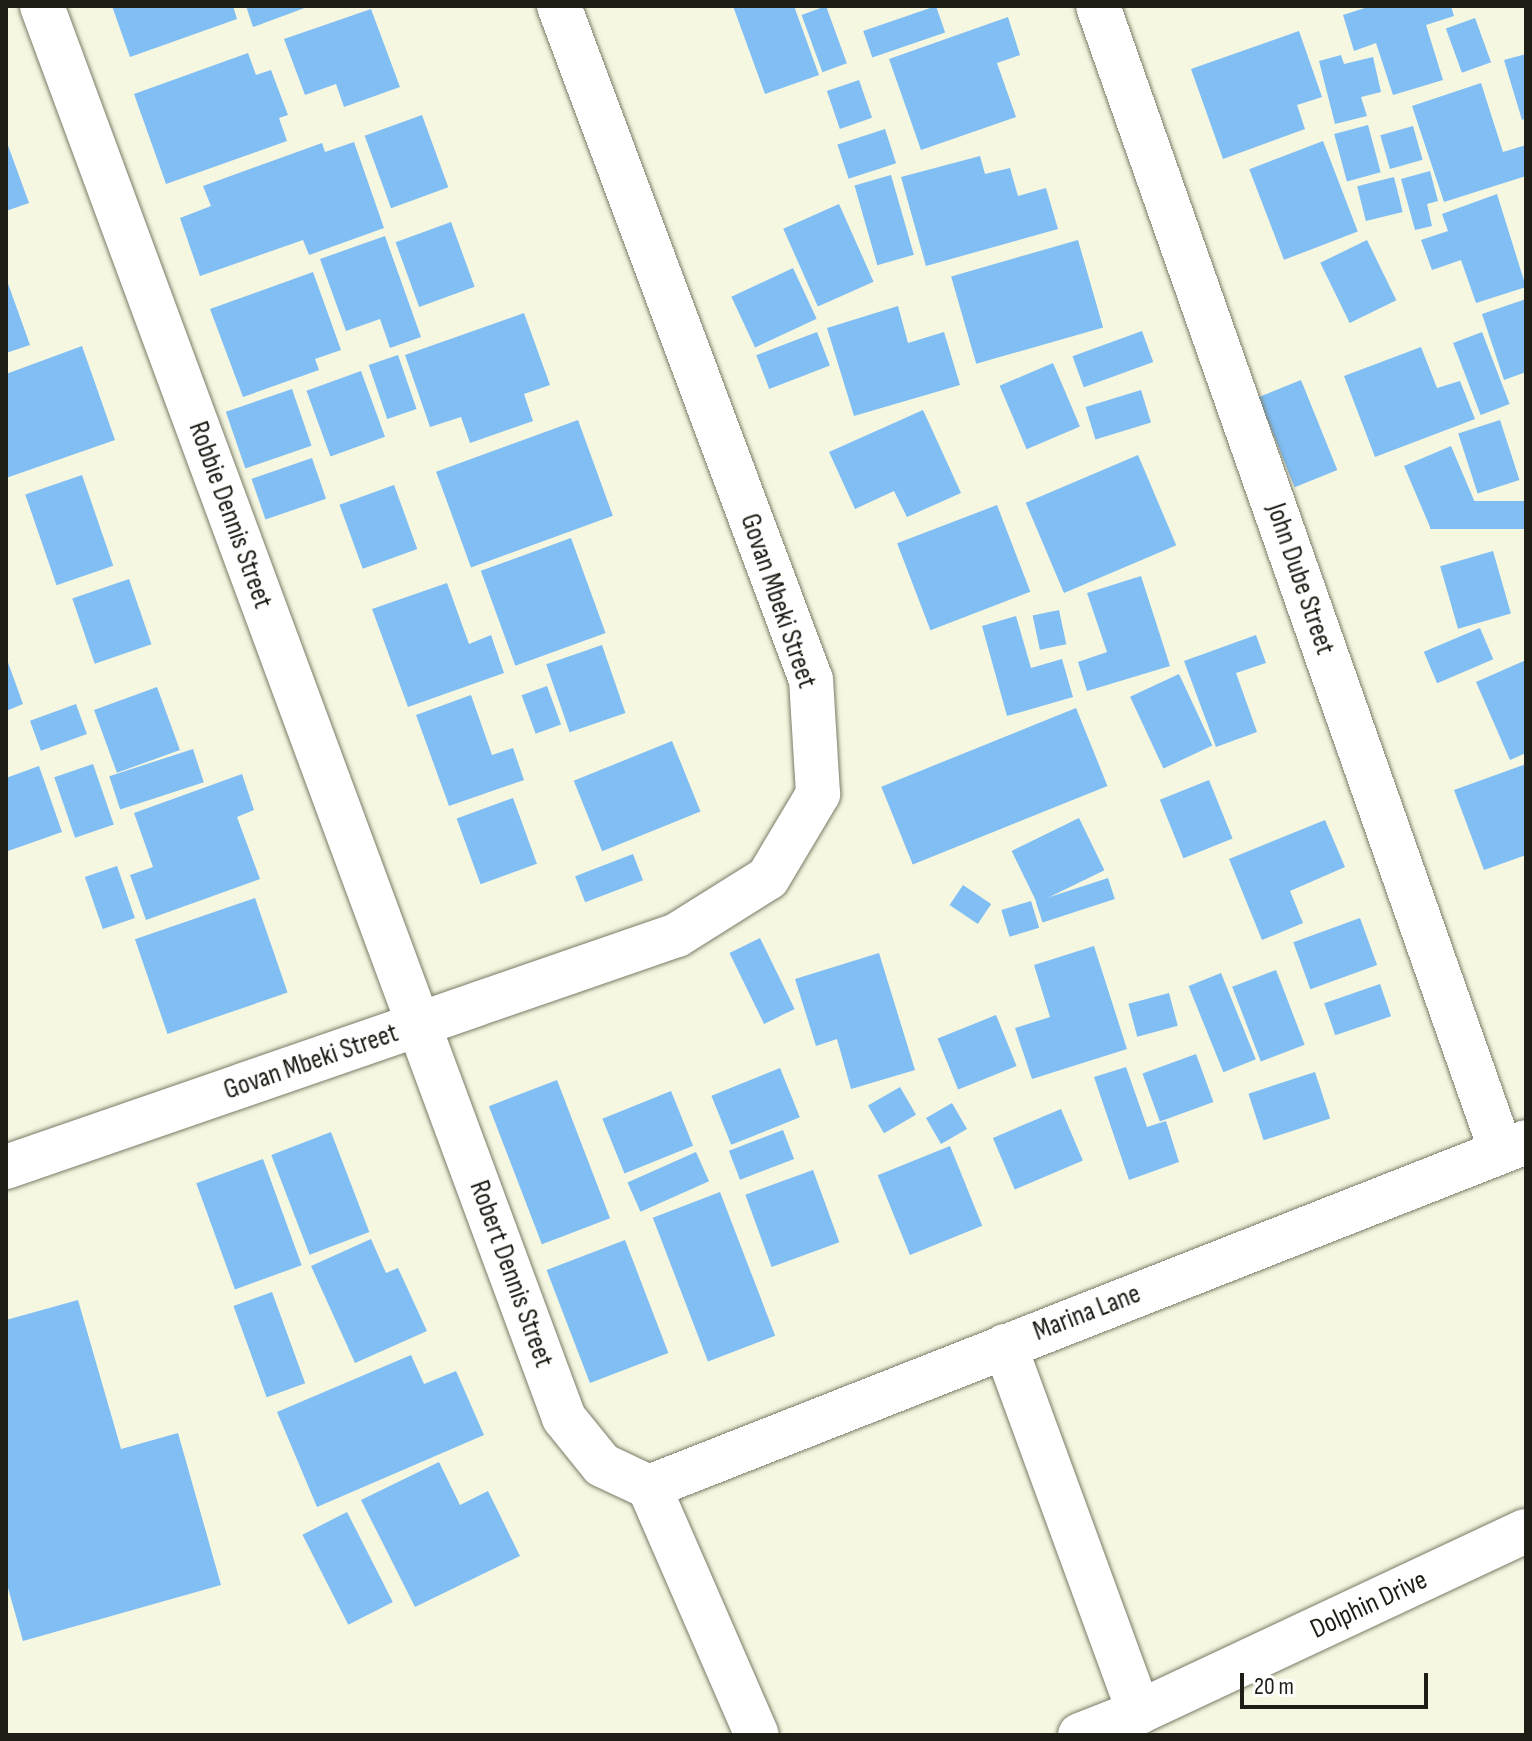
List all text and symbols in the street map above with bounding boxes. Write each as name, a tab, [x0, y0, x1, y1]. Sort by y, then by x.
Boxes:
street label: Robbie Dennis Street	[181, 417, 279, 613]
street label: John Dube Street	[1258, 499, 1342, 659]
street label: Govan Mbeki Street	[732, 509, 824, 693]
street label: Govan Mbeki Street	[219, 1016, 403, 1108]
street label: Robert Dennis Street	[462, 1176, 560, 1372]
street label: Marina Lane	[1029, 1277, 1145, 1349]
street label: Dolphin Drive	[1305, 1563, 1433, 1647]
scale bar	[1244, 1657, 1432, 1707]
text: 20 m	[1254, 1672, 1294, 1701]

